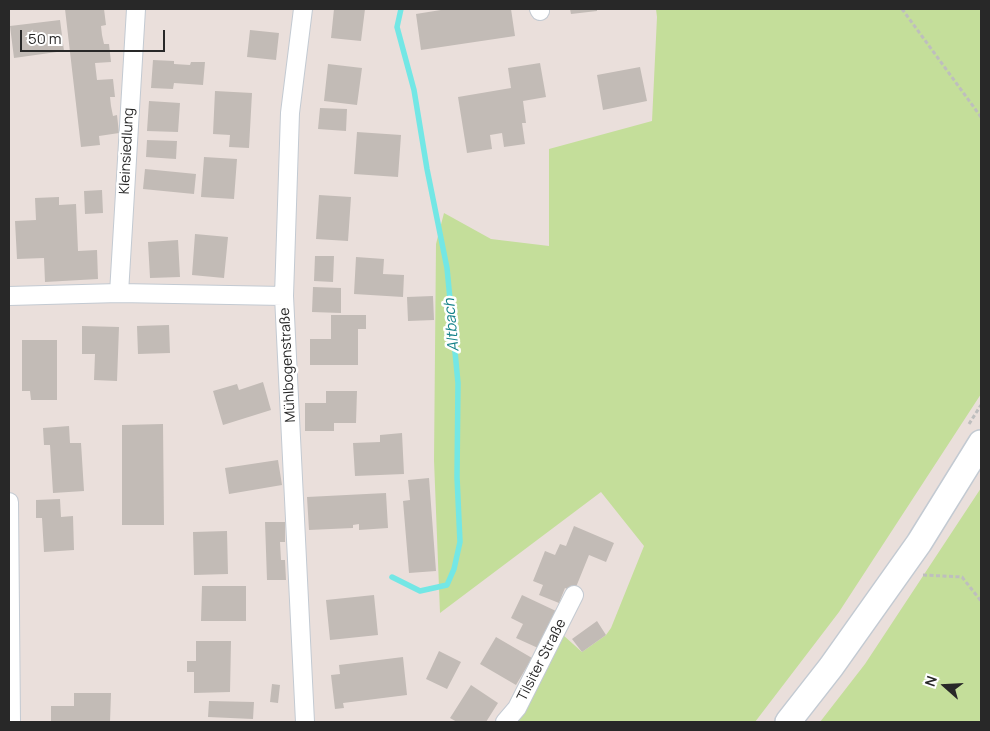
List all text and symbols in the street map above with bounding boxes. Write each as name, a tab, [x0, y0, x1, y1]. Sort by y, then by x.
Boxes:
scale bar	[22, 20, 168, 52]
text: 50 m	[28, 28, 62, 49]
street label: Kleinsiedlung	[116, 107, 138, 195]
water label: Altbach	[441, 298, 463, 352]
street label: Mühlbogenstraße	[277, 307, 299, 423]
street label: Tilsiter Straße	[514, 616, 570, 704]
north arrow	[920, 661, 970, 711]
text: N	[920, 673, 941, 689]

